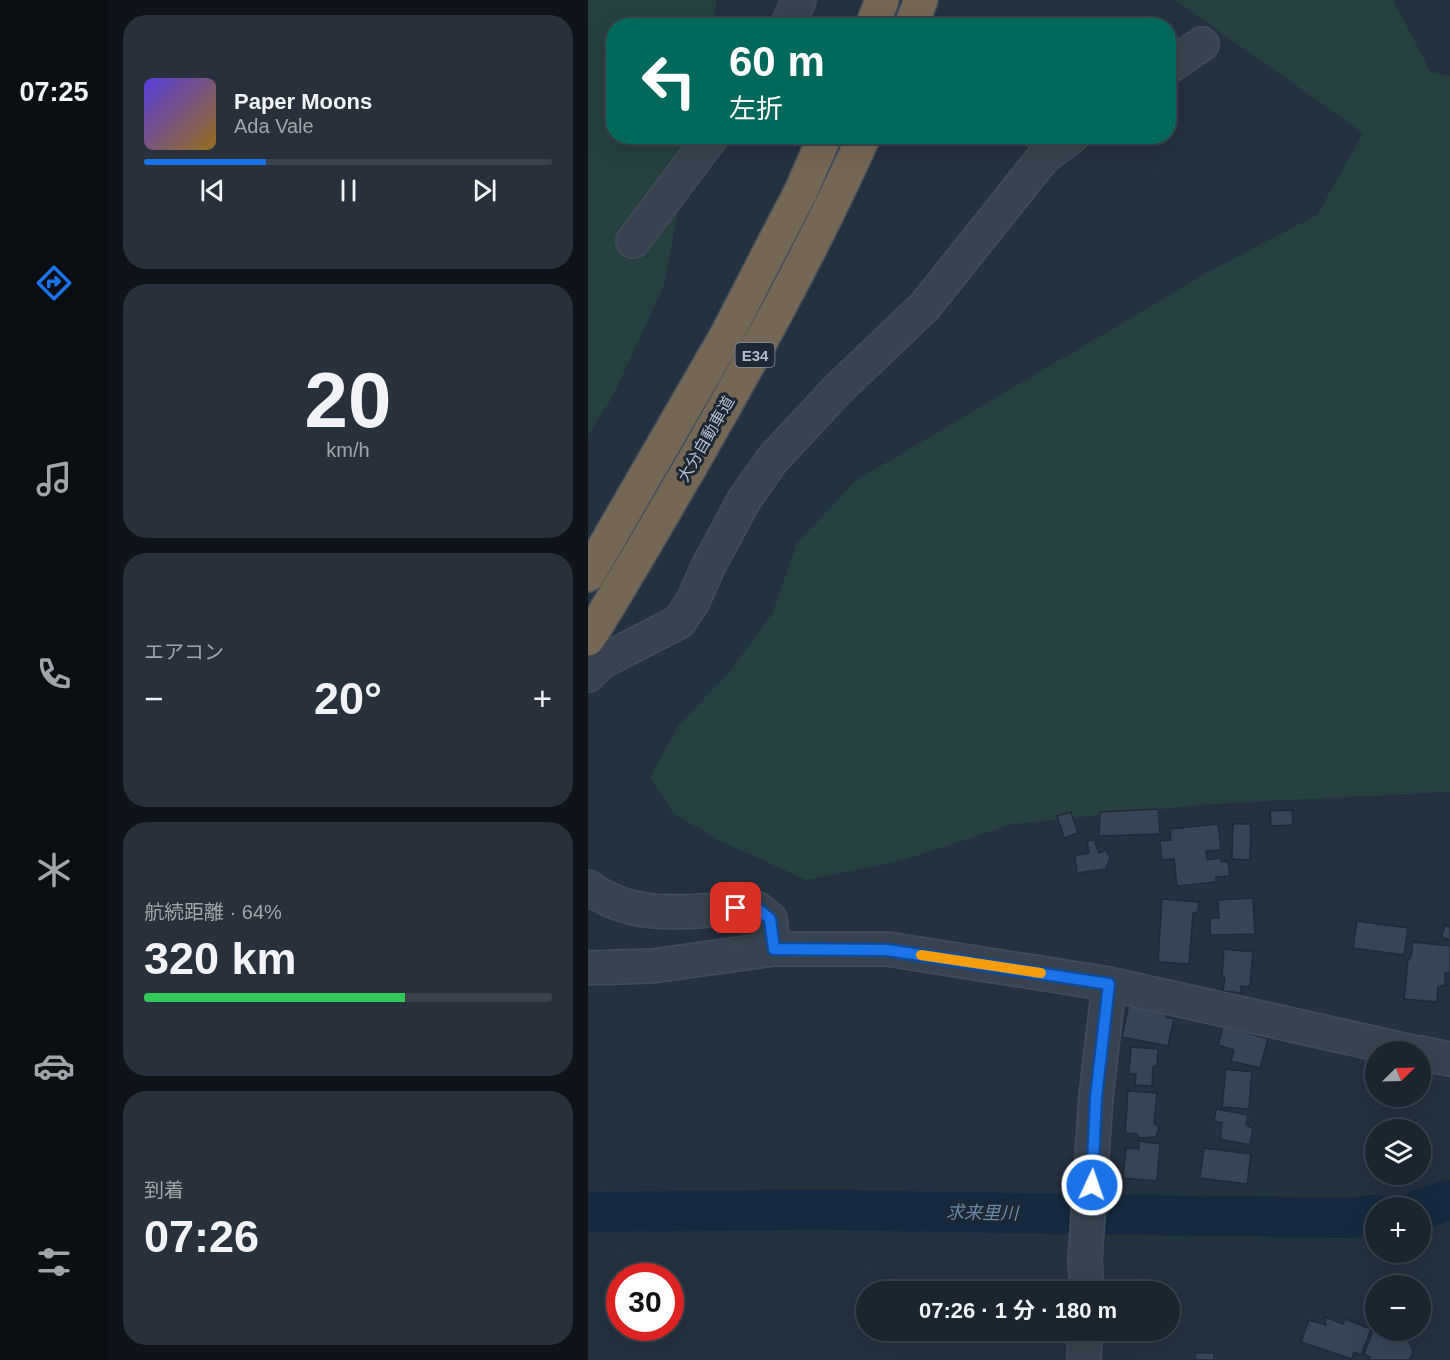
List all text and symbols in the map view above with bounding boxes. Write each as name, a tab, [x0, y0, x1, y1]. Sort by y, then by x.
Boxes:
text: 60 m	[729, 38, 825, 85]
icon: left	[630, 42, 708, 120]
text: 07:25	[19, 77, 89, 107]
text: Paper Moons	[234, 89, 372, 114]
text: 左折	[729, 94, 783, 124]
text: Ada Vale	[234, 115, 314, 137]
icon: previous	[196, 174, 229, 207]
icon: pause	[332, 174, 365, 207]
icon: next	[468, 174, 501, 207]
icon: directions	[33, 262, 75, 304]
road number: E34	[736, 343, 774, 367]
text: 20	[305, 356, 391, 444]
street label: 大分自動車道	[675, 393, 737, 485]
text: km/h	[326, 439, 370, 461]
icon: music	[33, 458, 75, 500]
text: エアコン	[144, 641, 224, 663]
icon: phone	[33, 653, 75, 695]
text: 20°	[314, 673, 382, 724]
text: −	[144, 680, 163, 717]
text: +	[533, 680, 552, 717]
icon: climate	[33, 849, 75, 891]
pin	[710, 882, 761, 933]
icon: arrive	[719, 891, 752, 924]
text: 航続距離 · 64%	[144, 901, 282, 923]
text: 320 km	[144, 933, 297, 984]
north arrow	[1365, 1041, 1431, 1107]
map controls	[1365, 1041, 1431, 1341]
icon: car	[33, 1045, 75, 1087]
button: layers	[1365, 1119, 1431, 1185]
position arrow	[1060, 1153, 1124, 1217]
text: 到着	[144, 1179, 184, 1201]
button: +	[1365, 1197, 1431, 1263]
water label: 求来里川	[946, 1202, 1020, 1224]
text: 07:26	[144, 1211, 259, 1262]
icon: filters	[33, 1241, 75, 1283]
speed limit sign: 30	[606, 1263, 684, 1341]
button: −	[1365, 1275, 1431, 1341]
text: 07:26 · 1 分 · 180 m	[919, 1298, 1117, 1323]

